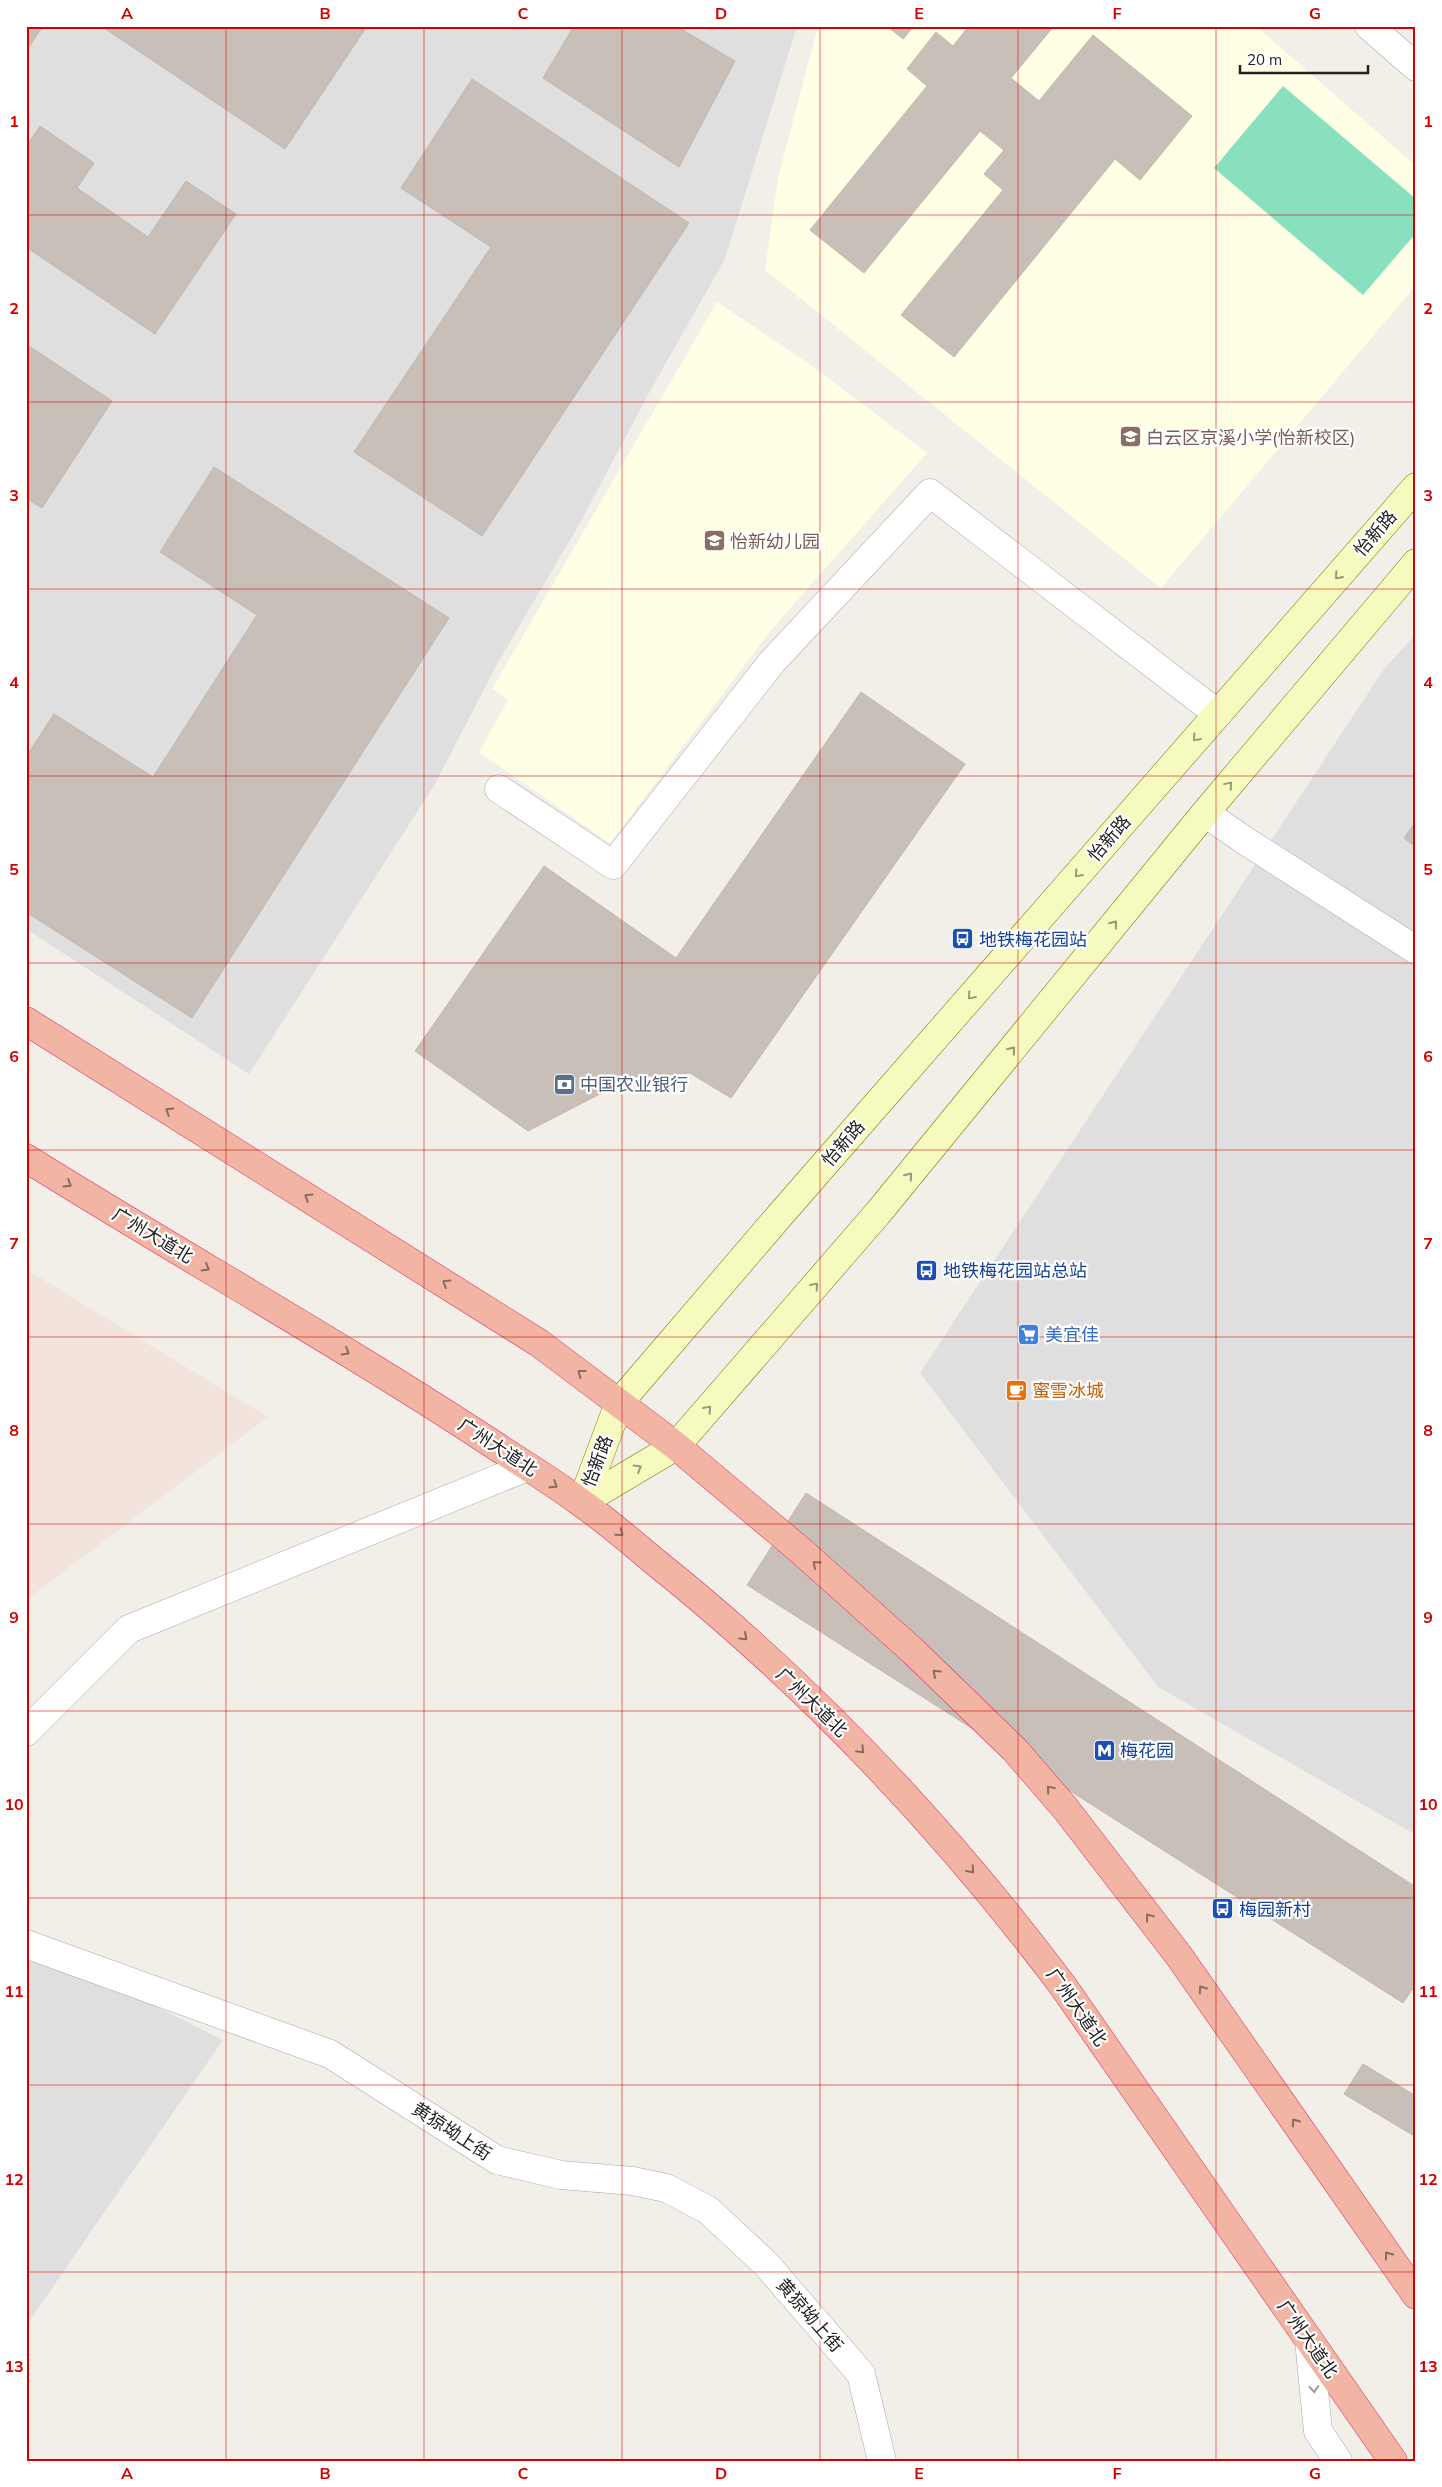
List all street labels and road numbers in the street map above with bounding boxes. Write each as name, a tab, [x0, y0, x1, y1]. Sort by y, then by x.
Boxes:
street label: 怡新路	[1349, 505, 1401, 561]
street label: 怡新路	[1083, 810, 1135, 866]
street label: 怡新路	[817, 1115, 869, 1171]
street label: 广州大道北	[109, 1202, 197, 1268]
street label: 广州大道北	[454, 1413, 542, 1481]
street label: 怡新路	[577, 1432, 617, 1490]
street label: 广州大道北	[772, 1662, 852, 1742]
street label: 广州大道北	[1042, 1964, 1112, 2050]
street label: 黄猄坳上街	[408, 2097, 496, 2165]
street label: 黄猄坳上街	[772, 2273, 848, 2357]
street label: 广州大道北	[1273, 2296, 1343, 2382]

